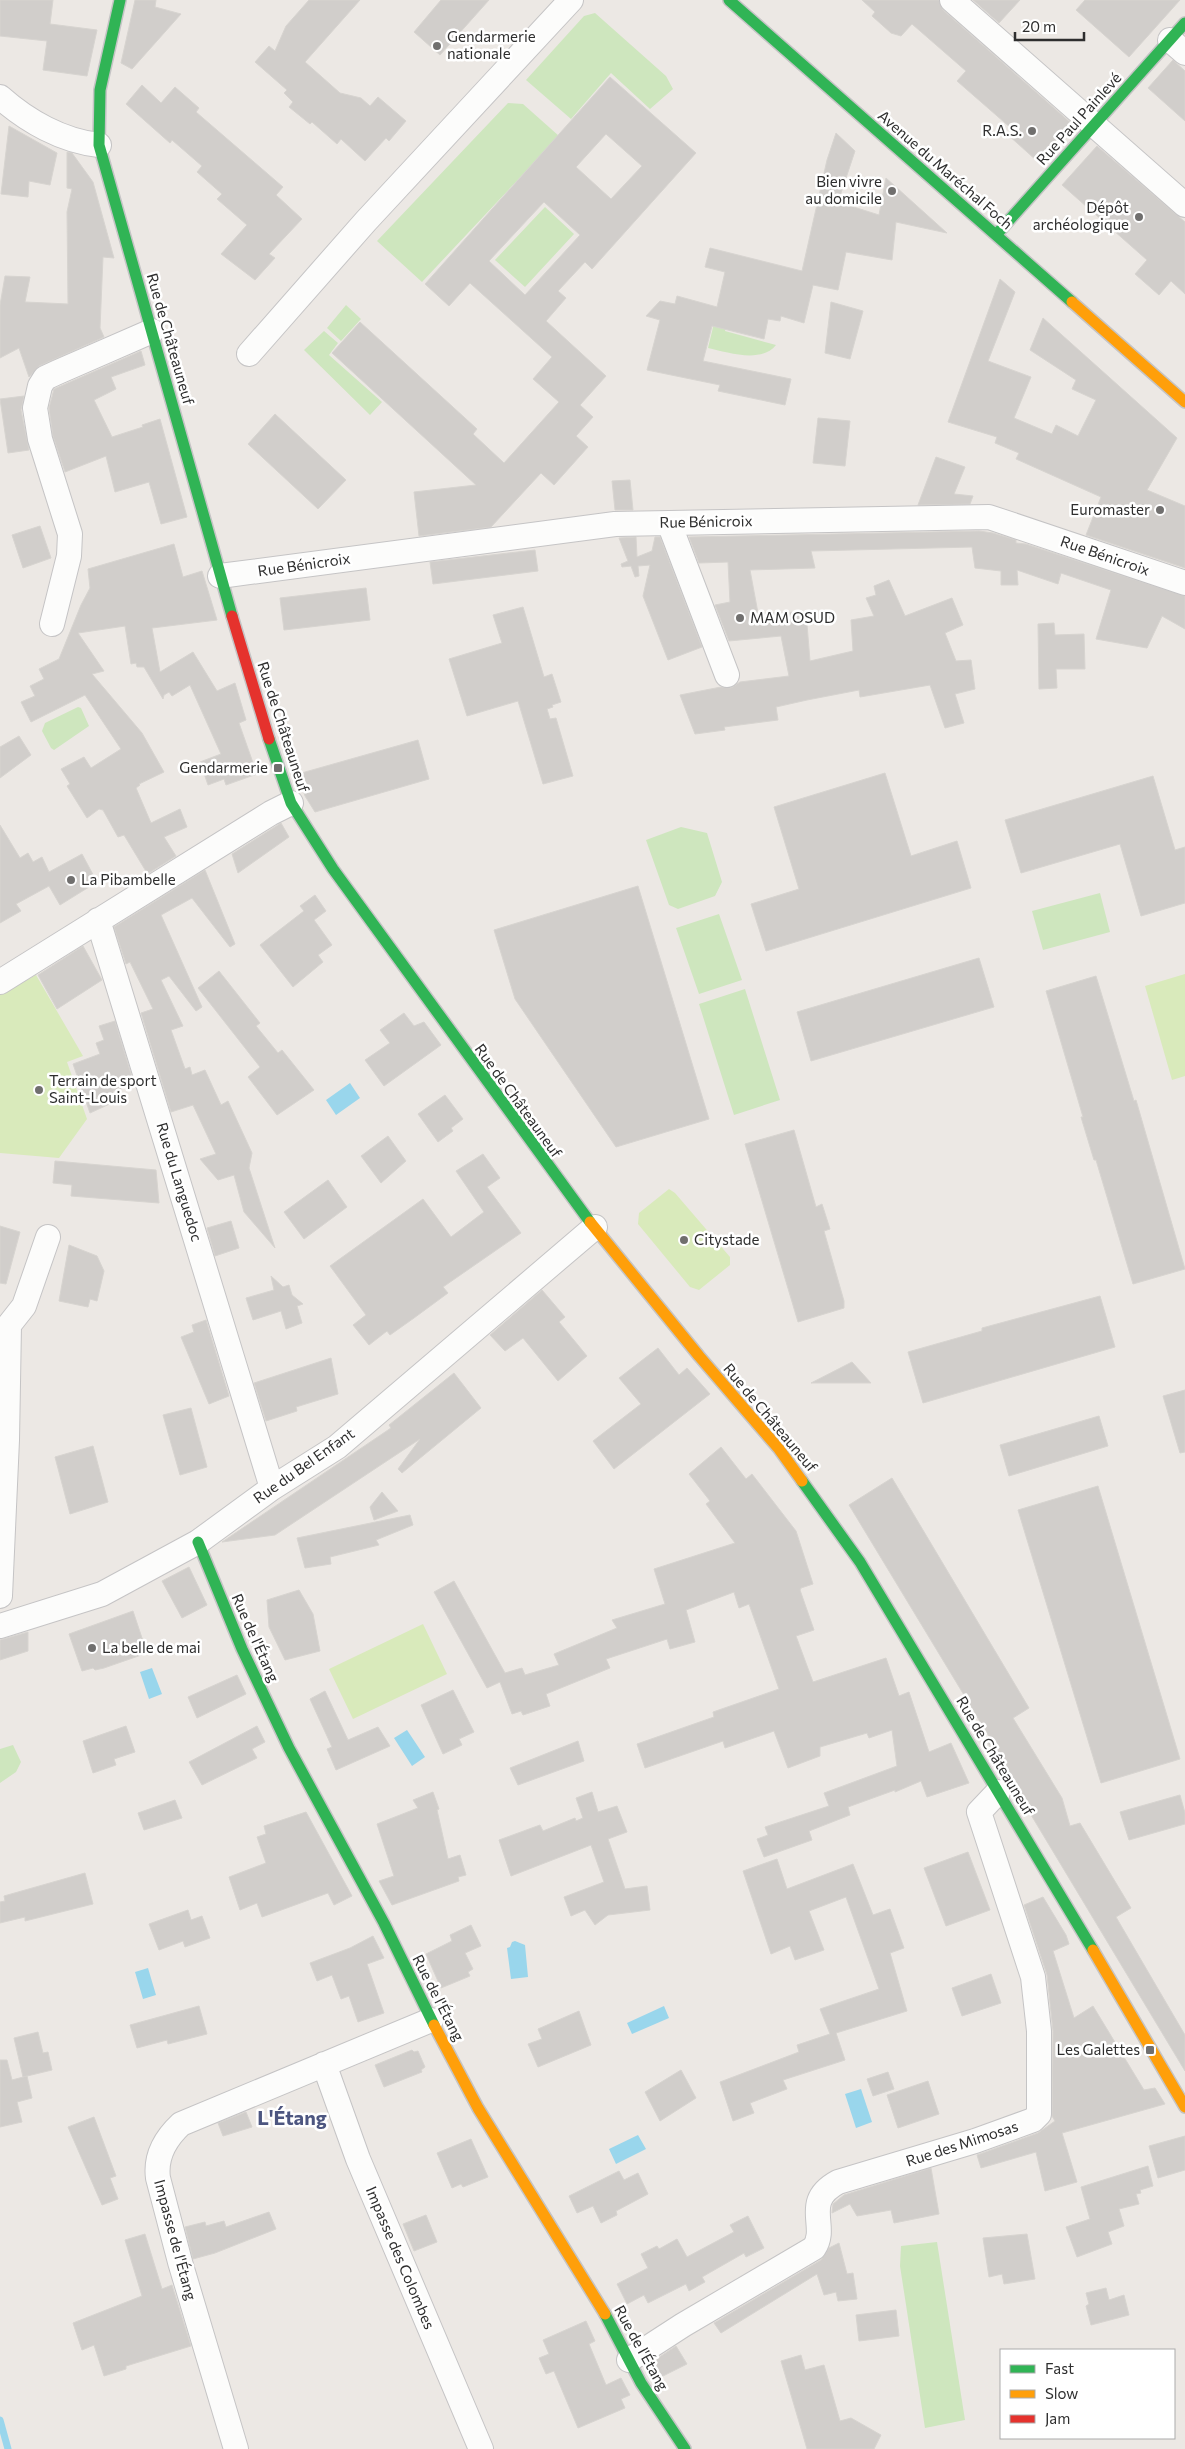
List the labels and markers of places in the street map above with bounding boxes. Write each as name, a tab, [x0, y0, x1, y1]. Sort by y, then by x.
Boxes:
place label: Gendarmerie nationale	[447, 27, 536, 62]
marker: Gendarmerie nationale	[431, 40, 443, 52]
place label: R.A.S.	[982, 121, 1022, 139]
marker: R.A.S.	[1026, 125, 1038, 137]
place label: Bien vivre au domicile	[805, 172, 882, 207]
marker: Bien vivre au domicile	[886, 185, 898, 197]
place label: Dépôt archéologique	[1033, 198, 1129, 233]
marker: Dépôt archéologique	[1133, 211, 1145, 223]
place label: Euromaster	[1070, 500, 1150, 518]
marker: Euromaster	[1154, 504, 1166, 516]
place label: MAM OSUD	[750, 608, 835, 626]
marker: MAM OSUD	[734, 612, 746, 624]
place label: Gendarmerie	[179, 758, 268, 776]
marker: Gendarmerie	[272, 762, 284, 774]
place label: La Pibambelle	[81, 870, 176, 888]
marker: La Pibambelle	[65, 874, 77, 886]
place label: Terrain de sport Saint-Louis	[49, 1071, 157, 1106]
marker: Terrain de sport Saint-Louis	[33, 1084, 45, 1096]
place label: Citystade	[694, 1230, 759, 1248]
marker: Citystade	[678, 1234, 690, 1246]
place label: La belle de mai	[102, 1638, 201, 1656]
marker: La belle de mai	[86, 1642, 98, 1654]
place label: Les Galettes	[1056, 2040, 1140, 2058]
marker: Les Galettes	[1144, 2044, 1156, 2056]

